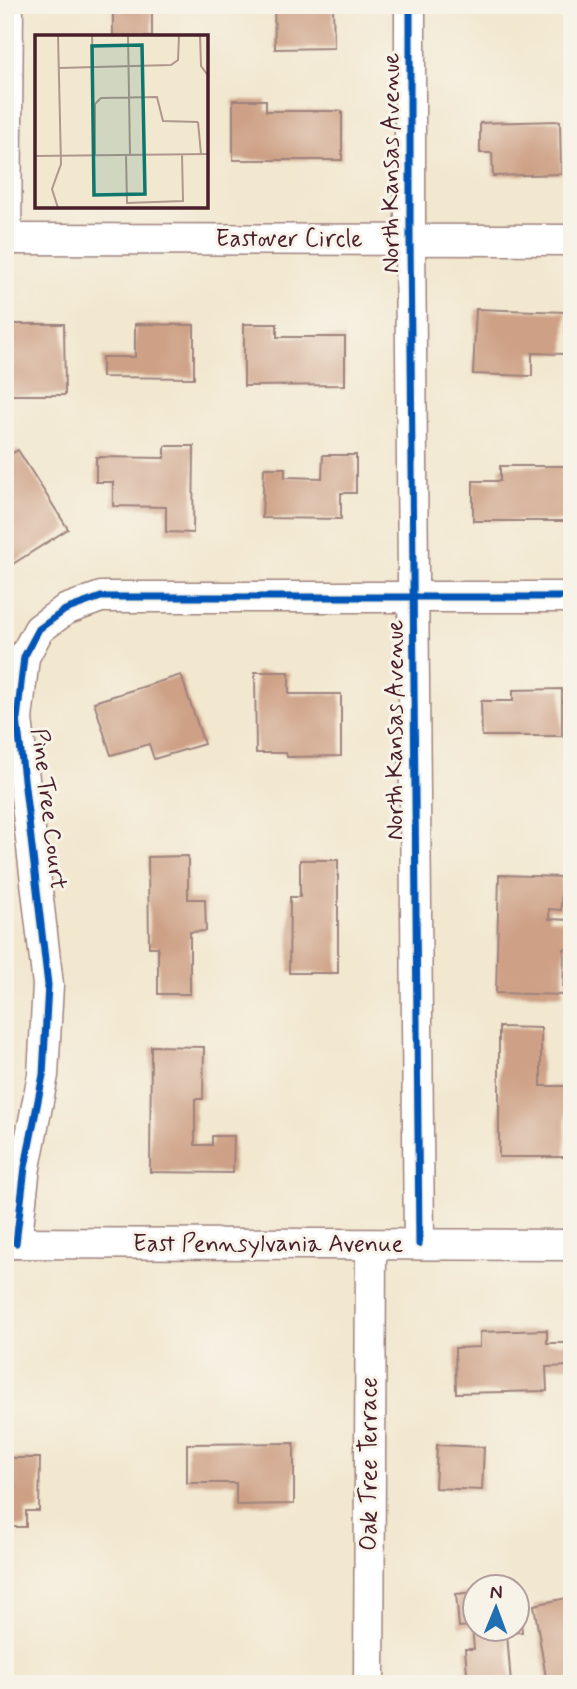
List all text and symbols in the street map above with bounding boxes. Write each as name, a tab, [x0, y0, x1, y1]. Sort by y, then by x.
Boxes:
inset map	[35, 35, 208, 208]
street label: North Kansas Avenue	[376, 53, 407, 273]
street label: Eastover Circle	[215, 224, 363, 255]
street label: North Kansas Avenue	[380, 620, 411, 840]
street label: Pine Tree Court	[23, 727, 73, 891]
street label: East Pennsylvania Avenue	[133, 1229, 404, 1260]
street label: Oak Tree Terrace	[354, 1377, 385, 1551]
north arrow	[462, 1574, 532, 1644]
text: N	[490, 1580, 503, 1605]

